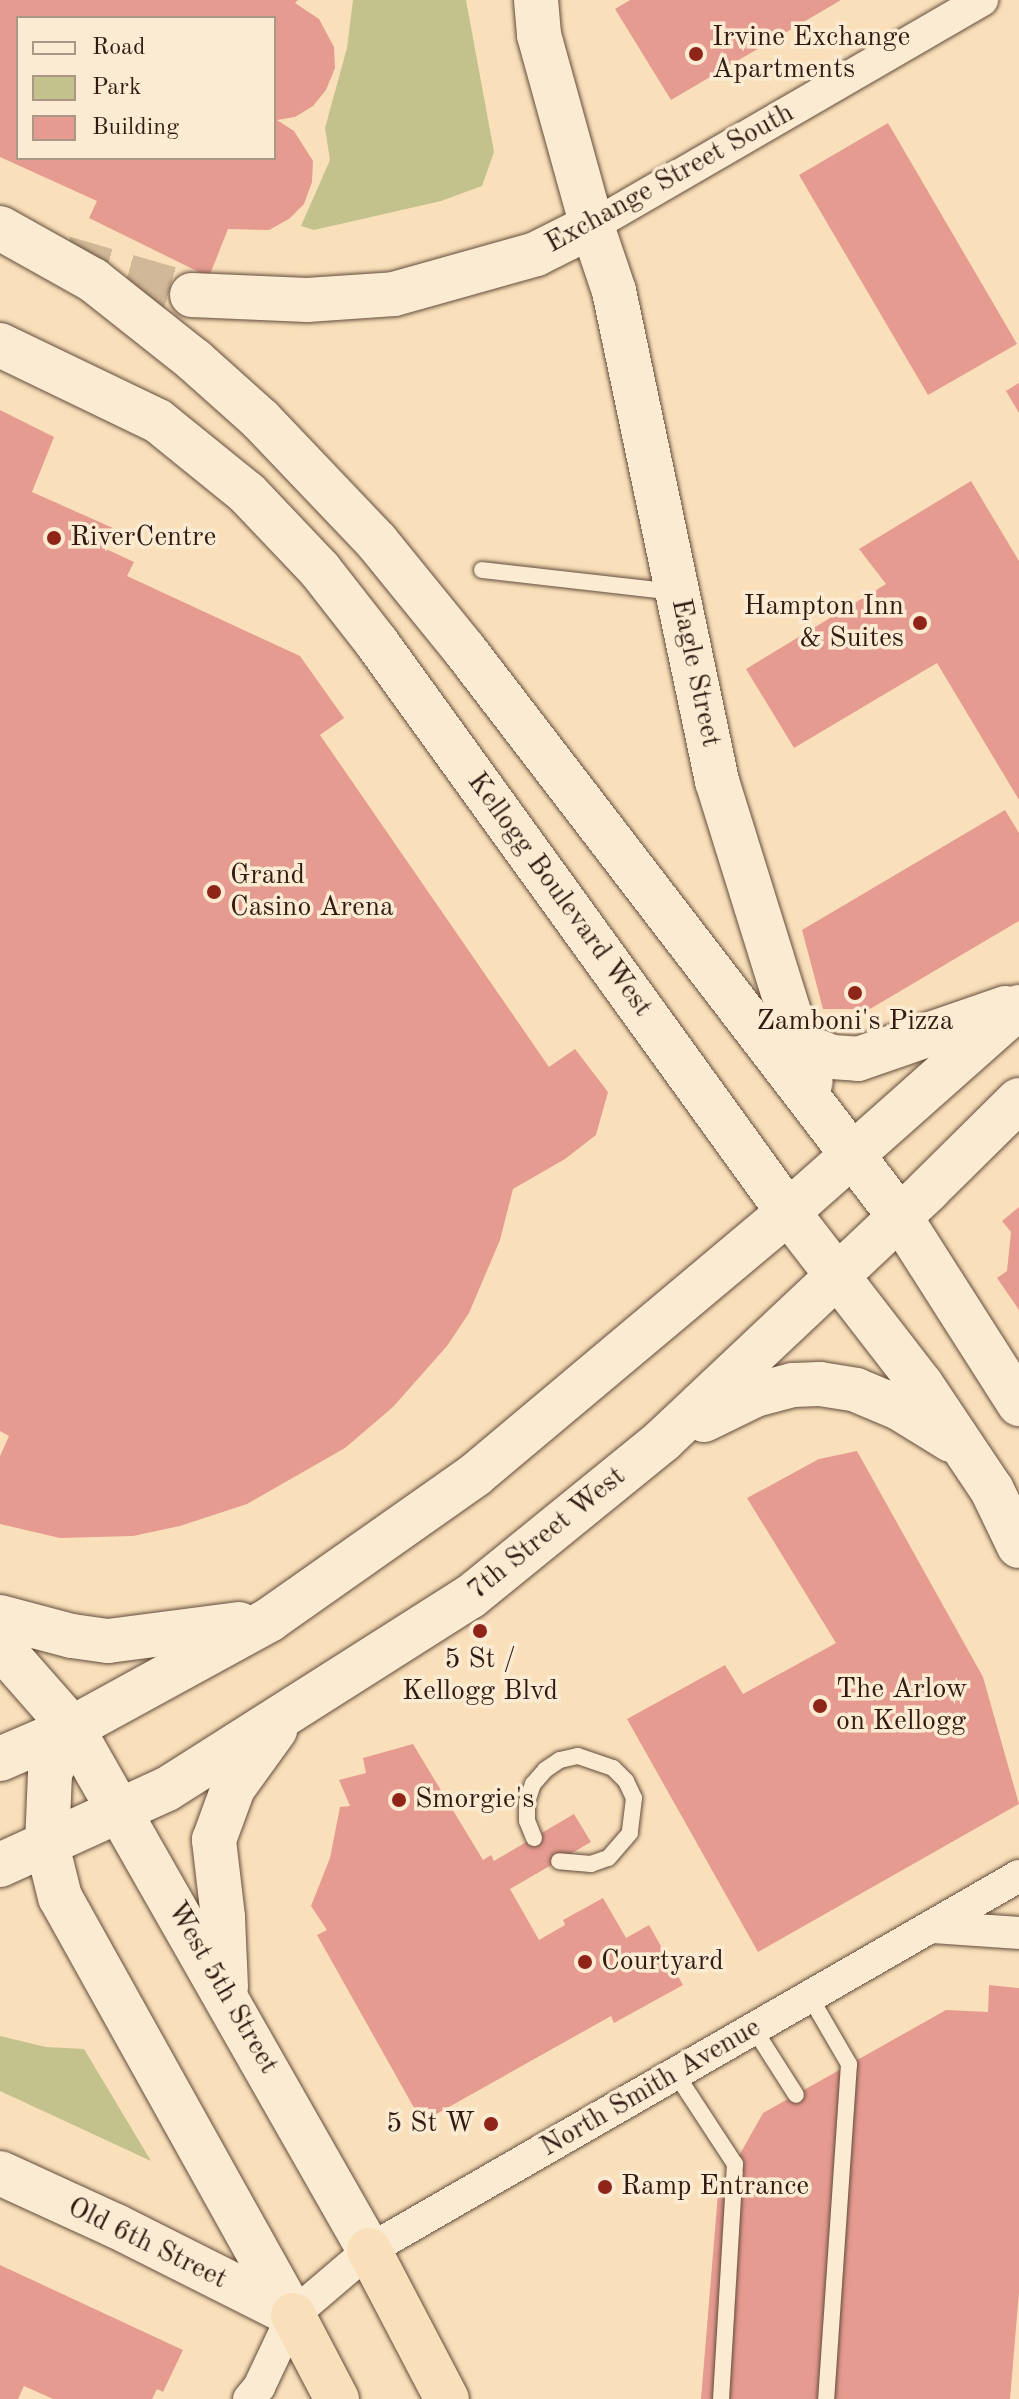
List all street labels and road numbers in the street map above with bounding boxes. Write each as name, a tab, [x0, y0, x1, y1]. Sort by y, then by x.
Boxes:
street label: Exchange Street South	[540, 97, 800, 261]
street label: Eagle Street	[663, 596, 727, 750]
street label: Kellogg Boulevard West	[459, 766, 659, 1024]
street label: 7th Street West	[461, 1460, 633, 1608]
street label: West 5th Street	[159, 1896, 285, 2080]
street label: North Smith Avenue	[535, 2011, 767, 2165]
street label: Old 6th Street	[62, 2191, 232, 2297]

